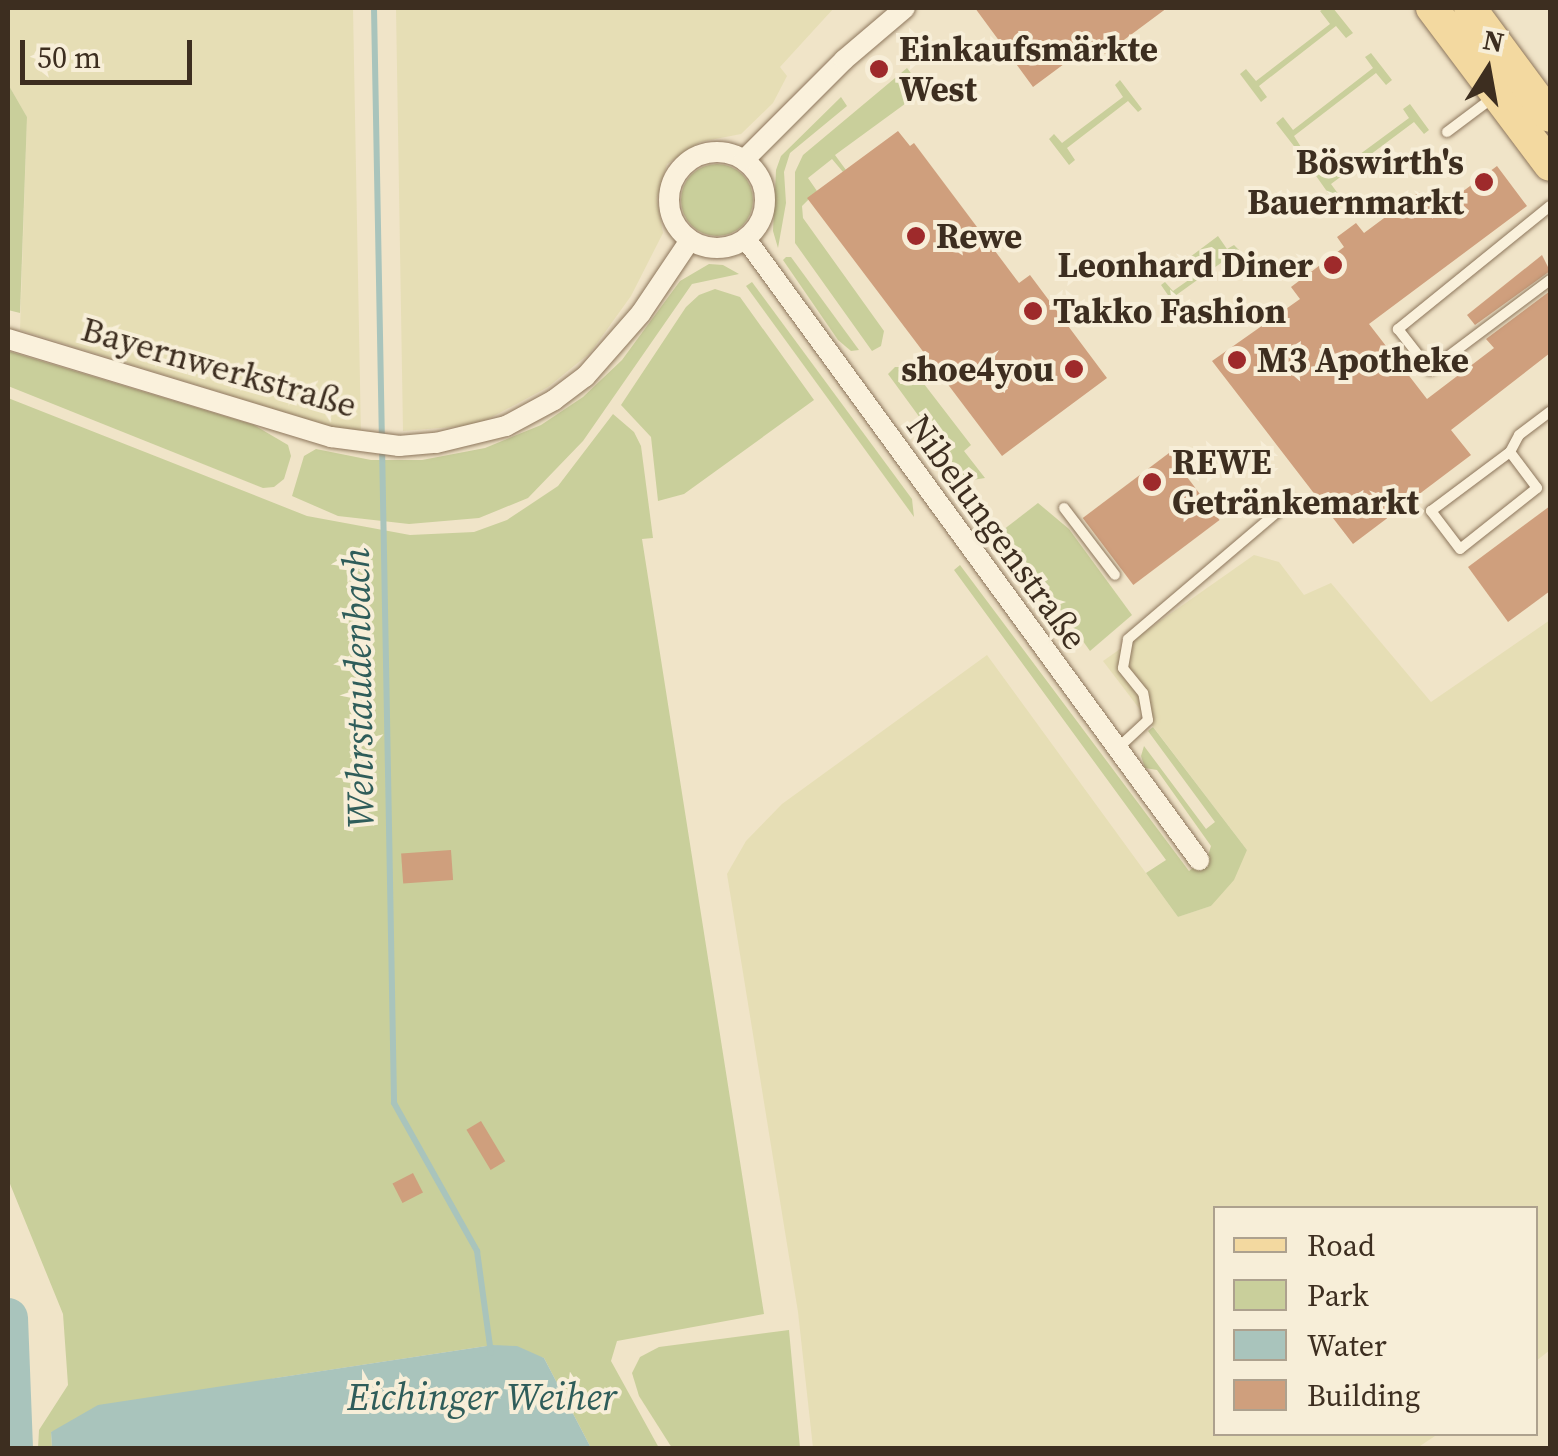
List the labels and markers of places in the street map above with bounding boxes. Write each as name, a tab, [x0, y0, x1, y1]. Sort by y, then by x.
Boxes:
place label: Einkaufsmärkte West	[899, 28, 1158, 110]
marker: Einkaufsmärkte West	[868, 58, 890, 80]
place label: Böswirth's Bauernmarkt	[1247, 141, 1464, 223]
marker: Böswirth's Bauernmarkt	[1473, 171, 1495, 193]
place label: Rewe	[936, 215, 1022, 257]
marker: Rewe	[905, 225, 927, 247]
place label: Leonhard Diner	[1057, 244, 1313, 286]
marker: Leonhard Diner	[1322, 254, 1344, 276]
place label: Takko Fashion	[1053, 290, 1286, 332]
marker: Takko Fashion	[1022, 300, 1044, 322]
place label: M3 Apotheke	[1257, 339, 1469, 381]
place label: shoe4you	[901, 348, 1054, 390]
marker: M3 Apotheke	[1226, 349, 1248, 371]
marker: shoe4you	[1063, 358, 1085, 380]
place label: REWE Getränkemarkt	[1172, 441, 1419, 523]
marker: REWE Getränkemarkt	[1141, 471, 1163, 493]

